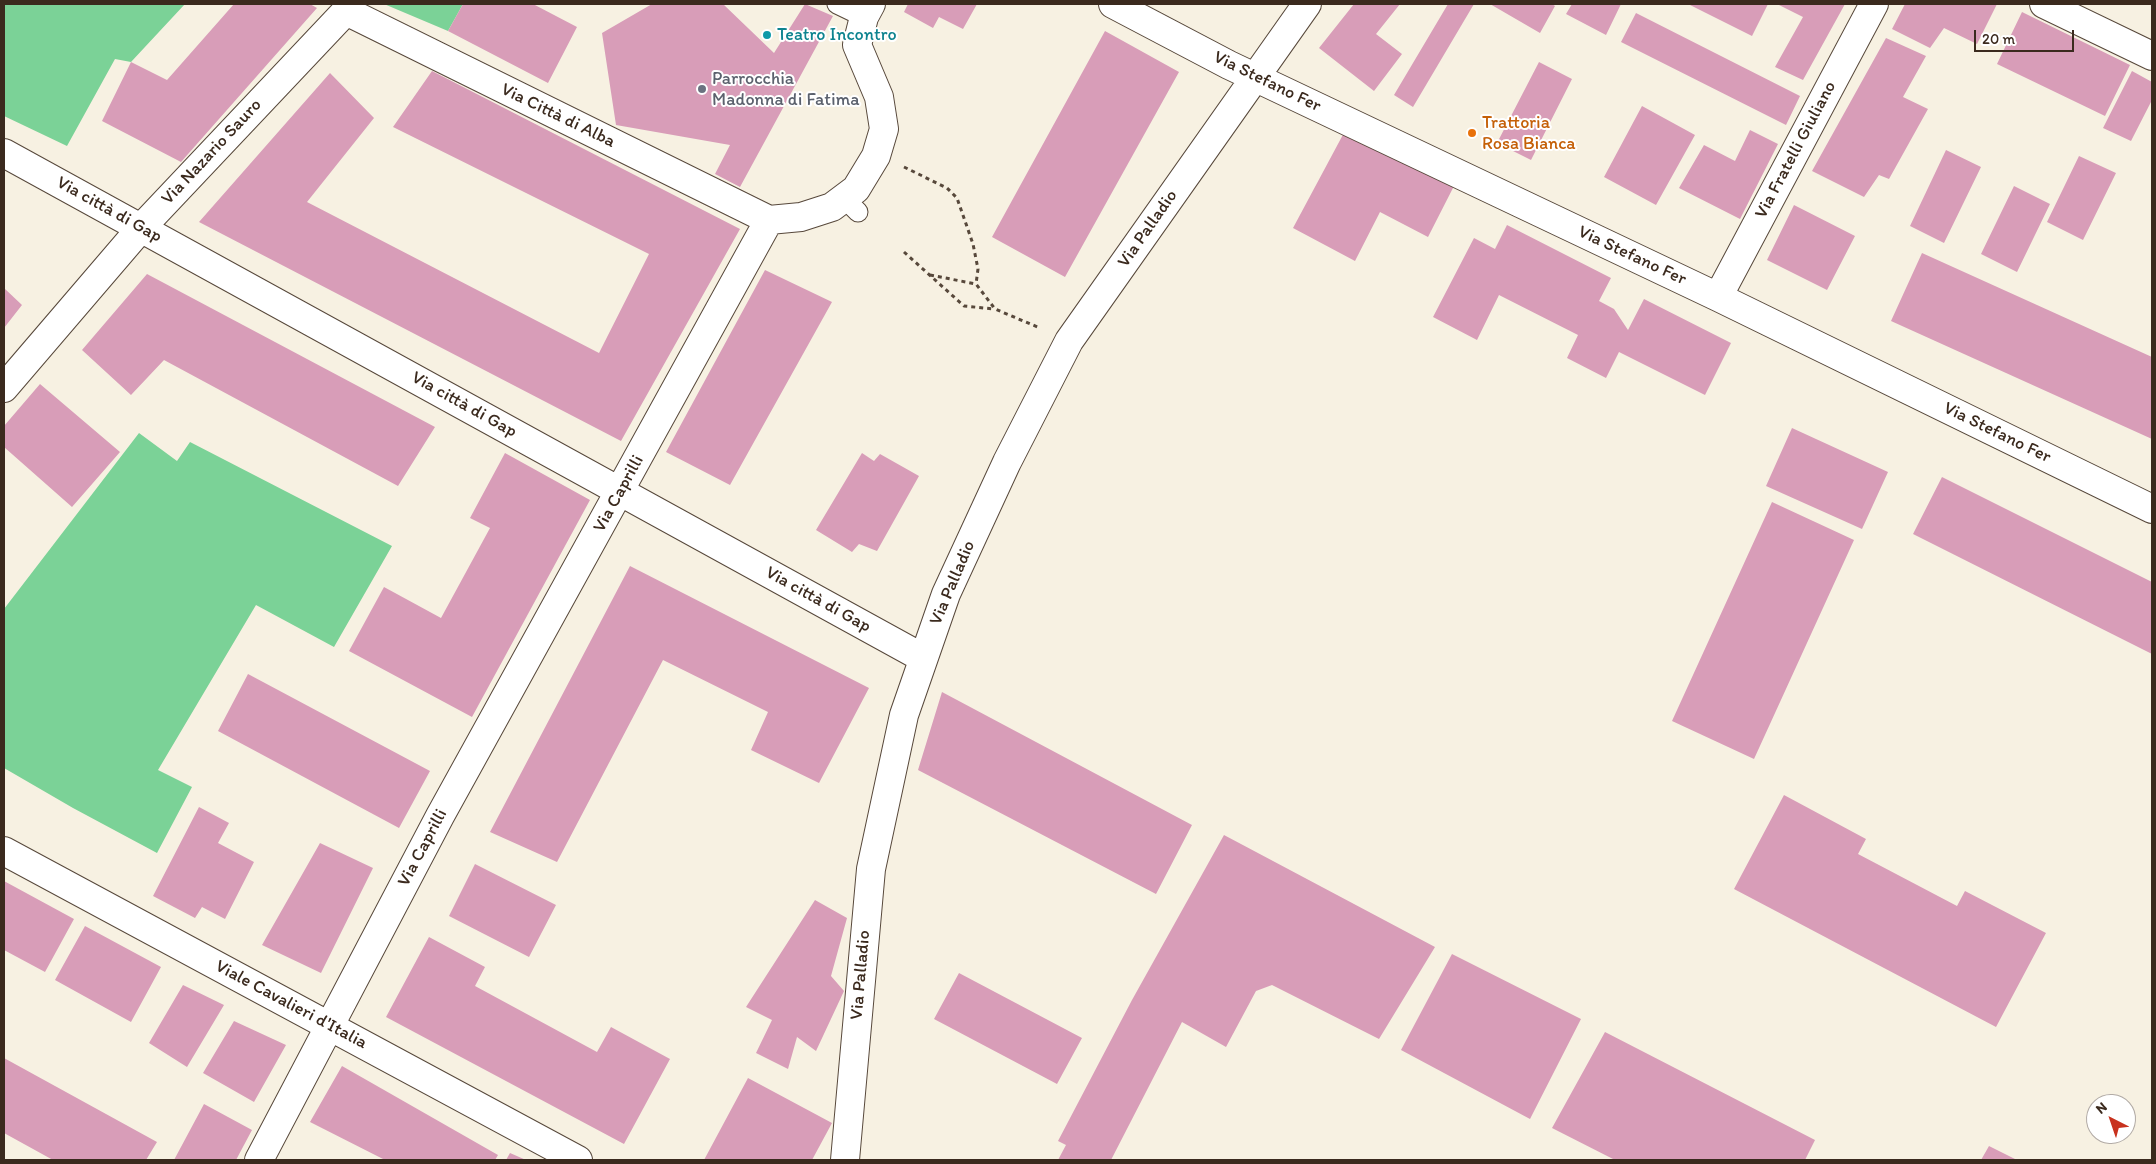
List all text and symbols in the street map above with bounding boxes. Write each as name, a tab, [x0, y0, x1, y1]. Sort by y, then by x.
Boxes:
scale bar	[1976, 20, 2076, 52]
place label: Teatro Incontro	[777, 24, 897, 46]
marker: Teatro Incontro	[761, 29, 773, 41]
text: 20 m	[1982, 30, 2015, 48]
street label: Via Stefano Fer	[1210, 47, 1324, 117]
place label: Parrocchia Madonna di Fatima	[712, 68, 860, 110]
street label: Via Fratelli Giuliano	[1751, 78, 1841, 222]
street label: Via Città di Alba	[497, 79, 619, 153]
marker: Parrocchia Madonna di Fatima	[696, 83, 708, 95]
street label: Via Nazario Sauro	[157, 95, 267, 209]
place label: Trattoria Rosa Bianca	[1482, 112, 1576, 154]
marker: Trattoria Rosa Bianca	[1466, 127, 1478, 139]
street label: Via città di Gap	[52, 172, 166, 248]
street label: Via Palladio	[1113, 186, 1183, 272]
street label: Via Stefano Fer	[1574, 221, 1690, 291]
street label: Via città di Gap	[407, 367, 521, 443]
street label: Via Stefano Fer	[1940, 398, 2054, 468]
street label: Via Caprilli	[589, 452, 649, 536]
street label: Via Palladio	[926, 537, 980, 629]
street label: Via città di Gap	[761, 562, 875, 638]
street label: Via Caprilli	[394, 806, 452, 890]
street label: Via Palladio	[846, 929, 876, 1021]
street label: Viale Cavalieri d'Italia	[211, 956, 371, 1054]
north arrow	[2086, 1094, 2136, 1144]
text: N	[2092, 1099, 2111, 1118]

